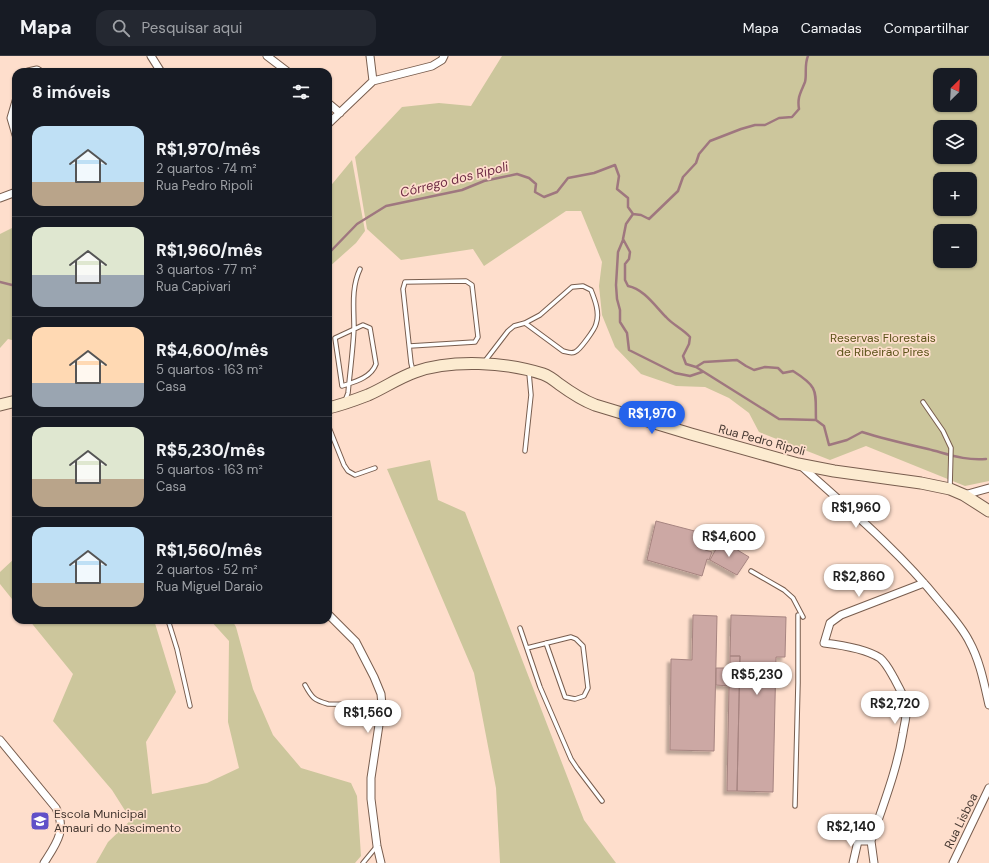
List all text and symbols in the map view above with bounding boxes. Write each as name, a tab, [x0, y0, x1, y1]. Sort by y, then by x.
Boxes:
search box	[96, 10, 376, 46]
text: Mapa	[20, 15, 72, 40]
icon: search	[110, 17, 132, 39]
text: Pesquisar aqui	[142, 18, 242, 38]
text: Mapa	[743, 19, 779, 37]
text: Camadas	[801, 19, 862, 37]
text: Compartilhar	[884, 19, 969, 37]
north arrow	[933, 68, 977, 112]
map controls	[933, 68, 977, 268]
text: 8 imóveis	[32, 81, 111, 103]
icon: filters	[290, 81, 312, 103]
button: layers	[933, 120, 977, 164]
text: R$1,970/mês	[156, 138, 261, 160]
icon: home	[64, 142, 112, 190]
water label: Córrego dos Ripoli	[398, 158, 511, 201]
text: 2 quartos · 74 m²	[156, 160, 256, 177]
button: +	[933, 172, 977, 216]
text: Rua Pedro Ripoli	[156, 177, 253, 194]
button: −	[933, 224, 977, 268]
text: R$1,960/mês	[156, 239, 262, 261]
icon: home	[64, 243, 112, 291]
text: 3 quartos · 77 m²	[156, 261, 256, 278]
text: Rua Capivari	[156, 278, 231, 295]
park label: Reservas Florestais de Ribeirão Pires	[830, 330, 936, 360]
text: R$4,600/mês	[156, 339, 268, 361]
icon: home	[64, 343, 112, 391]
text: 5 quartos · 163 m²	[156, 361, 263, 378]
text: Casa	[156, 378, 186, 395]
pin: R$1,970	[615, 401, 689, 435]
text: R$1,970	[628, 405, 676, 422]
street label: Rua Pedro Ripoli	[717, 421, 807, 459]
text: R$5,230/mês	[156, 439, 265, 461]
icon: home	[64, 443, 112, 491]
text: 5 quartos · 163 m²	[156, 461, 263, 478]
text: Casa	[156, 478, 186, 495]
pin: R$1,960	[819, 495, 893, 529]
text: R$1,960	[831, 499, 881, 516]
pin: R$4,600	[692, 524, 766, 558]
text: R$4,600	[702, 528, 756, 545]
text: R$1,560/mês	[156, 539, 262, 561]
icon: home	[64, 543, 112, 591]
text: 2 quartos · 52 m²	[156, 561, 258, 578]
pin: R$2,860	[822, 564, 896, 598]
text: R$2,860	[833, 568, 885, 585]
text: Rua Miguel Daraio	[156, 578, 263, 595]
pin: R$5,230	[720, 662, 794, 696]
text: R$5,230	[731, 666, 783, 683]
pin: R$2,720	[858, 691, 932, 725]
text: R$2,720	[870, 695, 920, 712]
pin: R$1,560	[331, 700, 405, 734]
text: R$1,560	[343, 704, 393, 721]
street label: Rua Lisboa	[941, 790, 981, 852]
place label: Escola Municipal Amauri do Nascimento	[54, 806, 181, 836]
school or university icon: Escola Municipal Amauri do Nascimento	[29, 810, 51, 832]
pin: R$2,140	[814, 814, 888, 848]
text: R$2,140	[826, 818, 876, 835]

